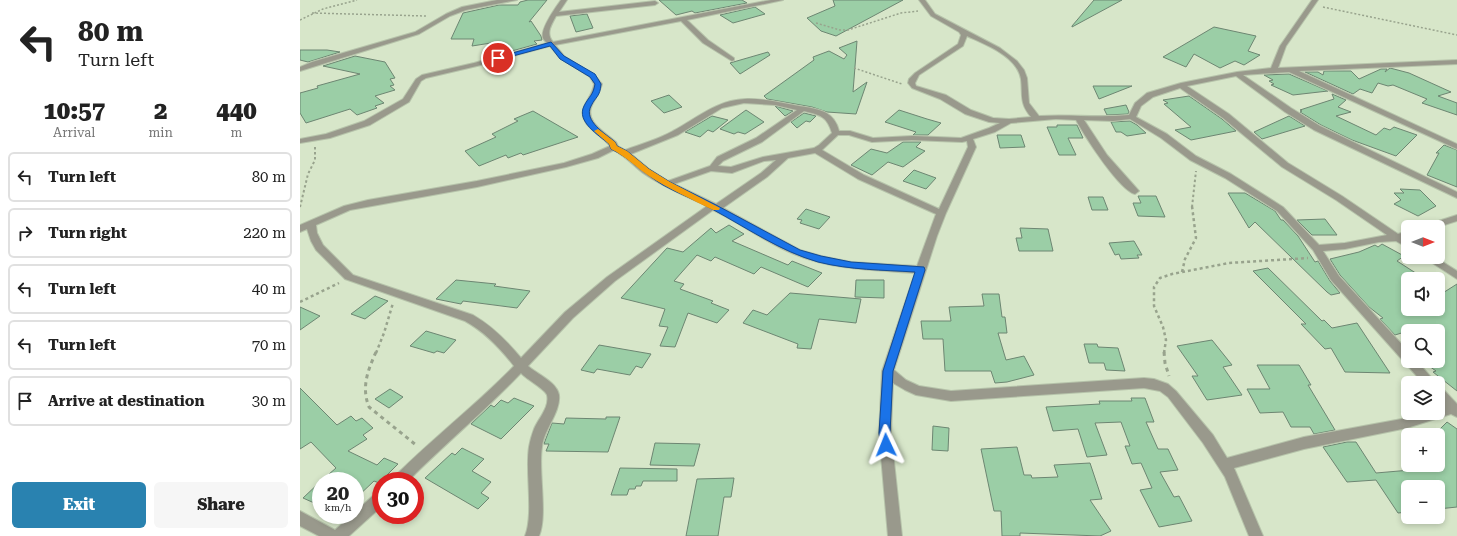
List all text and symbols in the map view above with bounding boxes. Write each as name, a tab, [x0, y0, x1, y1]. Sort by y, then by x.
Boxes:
text: 80 m	[78, 15, 143, 48]
icon: left	[12, 16, 64, 68]
pin	[481, 41, 515, 75]
icon: arrive	[487, 47, 509, 69]
text: Turn left	[78, 49, 154, 70]
text: 10:57	[43, 97, 105, 125]
text: 2	[154, 97, 167, 125]
text: 440	[216, 97, 257, 125]
text: Arrival	[53, 125, 95, 140]
text: min	[148, 125, 173, 140]
text: m	[230, 125, 242, 140]
icon: left	[14, 166, 36, 188]
text: Turn left	[48, 168, 116, 186]
text: 80 m	[252, 168, 286, 186]
north arrow	[1401, 220, 1445, 264]
map controls	[1401, 220, 1445, 524]
icon: right	[14, 222, 36, 244]
text: Turn right	[48, 224, 127, 242]
text: 220 m	[243, 224, 286, 242]
button: sound	[1401, 272, 1445, 316]
icon: left	[14, 278, 36, 300]
text: Turn left	[48, 280, 116, 298]
text: 40 m	[252, 280, 286, 298]
button: search	[1401, 324, 1445, 368]
icon: left	[14, 334, 36, 356]
text: Turn left	[48, 336, 116, 354]
text: 70 m	[252, 336, 286, 354]
button: layers	[1401, 376, 1445, 420]
icon: arrive	[14, 390, 36, 412]
text: Arrive at destination	[48, 392, 204, 410]
text: 30 m	[252, 392, 286, 410]
position arrow	[865, 424, 907, 466]
button: +	[1401, 428, 1445, 472]
speed limit sign: 30	[372, 472, 424, 524]
button: −	[1401, 480, 1445, 524]
text: 20	[327, 481, 349, 505]
button: Exit	[12, 482, 146, 528]
button: Share	[154, 482, 288, 528]
text: km/h	[325, 502, 351, 513]

